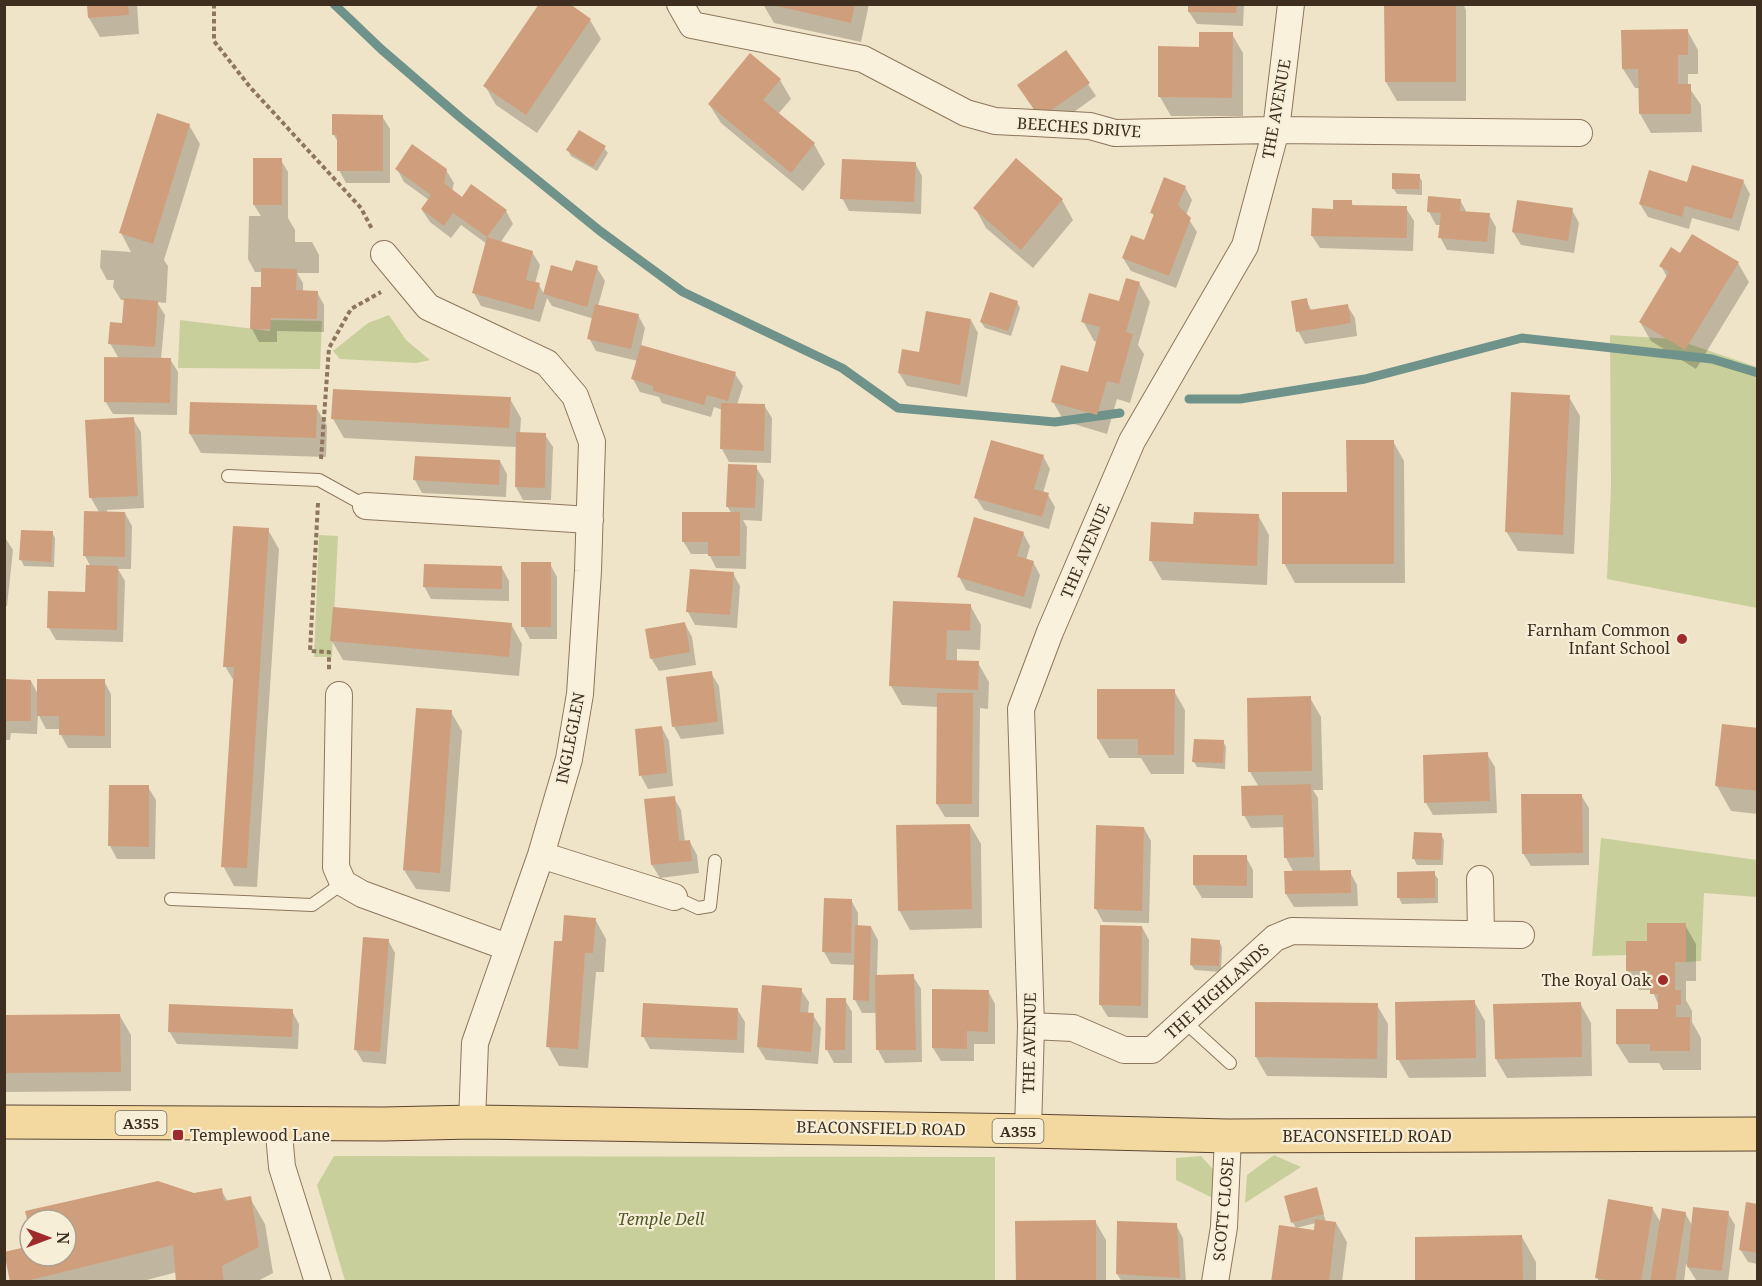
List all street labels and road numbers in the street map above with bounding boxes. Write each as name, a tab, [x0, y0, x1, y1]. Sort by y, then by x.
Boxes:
street label: THE AVENUE	[1256, 57, 1296, 161]
street label: BEECHES DRIVE	[1016, 112, 1142, 142]
street label: THE AVENUE	[1055, 500, 1115, 602]
street label: INGLEGLEN	[550, 690, 590, 786]
street label: THE HIGHLANDS	[1160, 938, 1274, 1044]
street label: THE AVENUE	[1017, 992, 1041, 1094]
road number: A355	[116, 1111, 166, 1135]
street label: BEACONSFIELD ROAD	[796, 1116, 966, 1140]
road number: A355	[992, 1119, 1044, 1143]
street label: BEACONSFIELD ROAD	[1282, 1125, 1452, 1147]
street label: SCOTT CLOSE	[1208, 1156, 1239, 1262]

